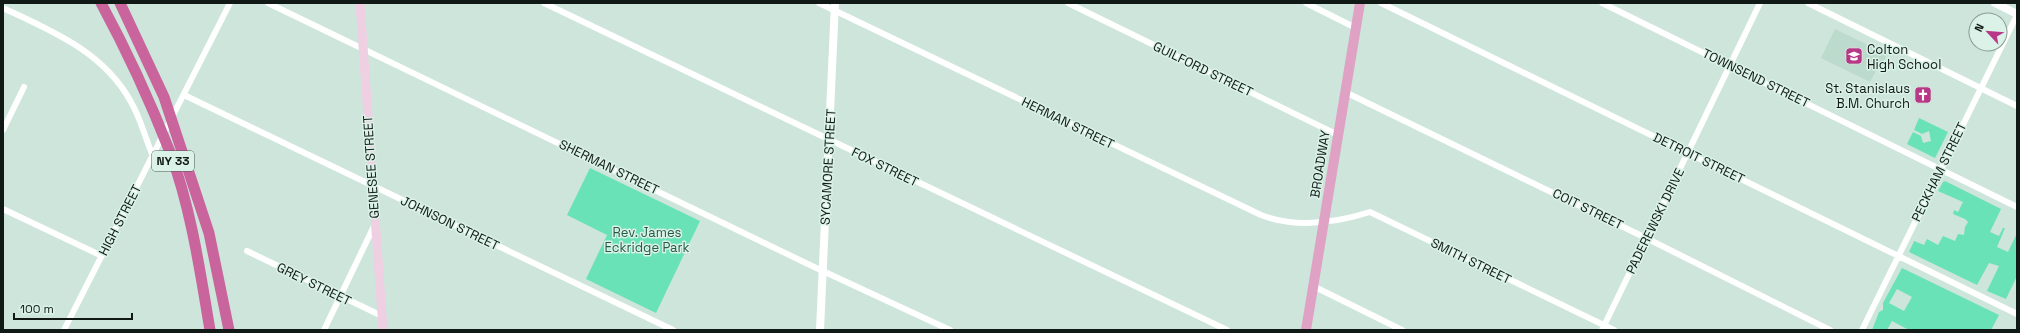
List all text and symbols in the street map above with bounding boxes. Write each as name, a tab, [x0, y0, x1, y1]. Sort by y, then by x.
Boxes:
north arrow	[1968, 12, 2008, 52]
text: N	[1971, 21, 1987, 34]
street label: GUILFORD STREET	[1150, 37, 1256, 101]
place label: Colton High School	[1867, 41, 1941, 73]
street label: TOWNSEND STREET	[1699, 45, 1813, 112]
school or university icon: Colton High School	[1844, 46, 1864, 66]
place label: St. Stanislaus B.M. Church	[1825, 80, 1910, 112]
church icon: St. Stanislaus B.M. Church	[1913, 85, 1933, 105]
street label: HERMAN STREET	[1019, 93, 1118, 153]
street label: SYCAMORE STREET	[816, 108, 840, 225]
street label: GENESEE STREET	[359, 114, 383, 219]
street label: PECKHAM STREET	[1908, 119, 1971, 224]
street label: DETROIT STREET	[1650, 128, 1748, 188]
street label: BROADWAY	[1306, 129, 1334, 199]
street label: SHERMAN STREET	[556, 135, 662, 199]
street label: FOX STREET	[849, 143, 922, 191]
road number: NY 33	[152, 151, 194, 171]
street label: PADEREWSKI DRIVE	[1622, 165, 1688, 277]
street label: HIGH STREET	[95, 181, 145, 259]
street label: COIT STREET	[1550, 185, 1626, 234]
street label: JOHNSON STREET	[398, 192, 502, 254]
park label: Rev. James Eckridge Park	[605, 224, 689, 256]
street label: SMITH STREET	[1428, 234, 1514, 288]
street label: GREY STREET	[274, 259, 354, 310]
scale bar	[14, 295, 132, 321]
text: 100 m	[20, 301, 54, 317]

